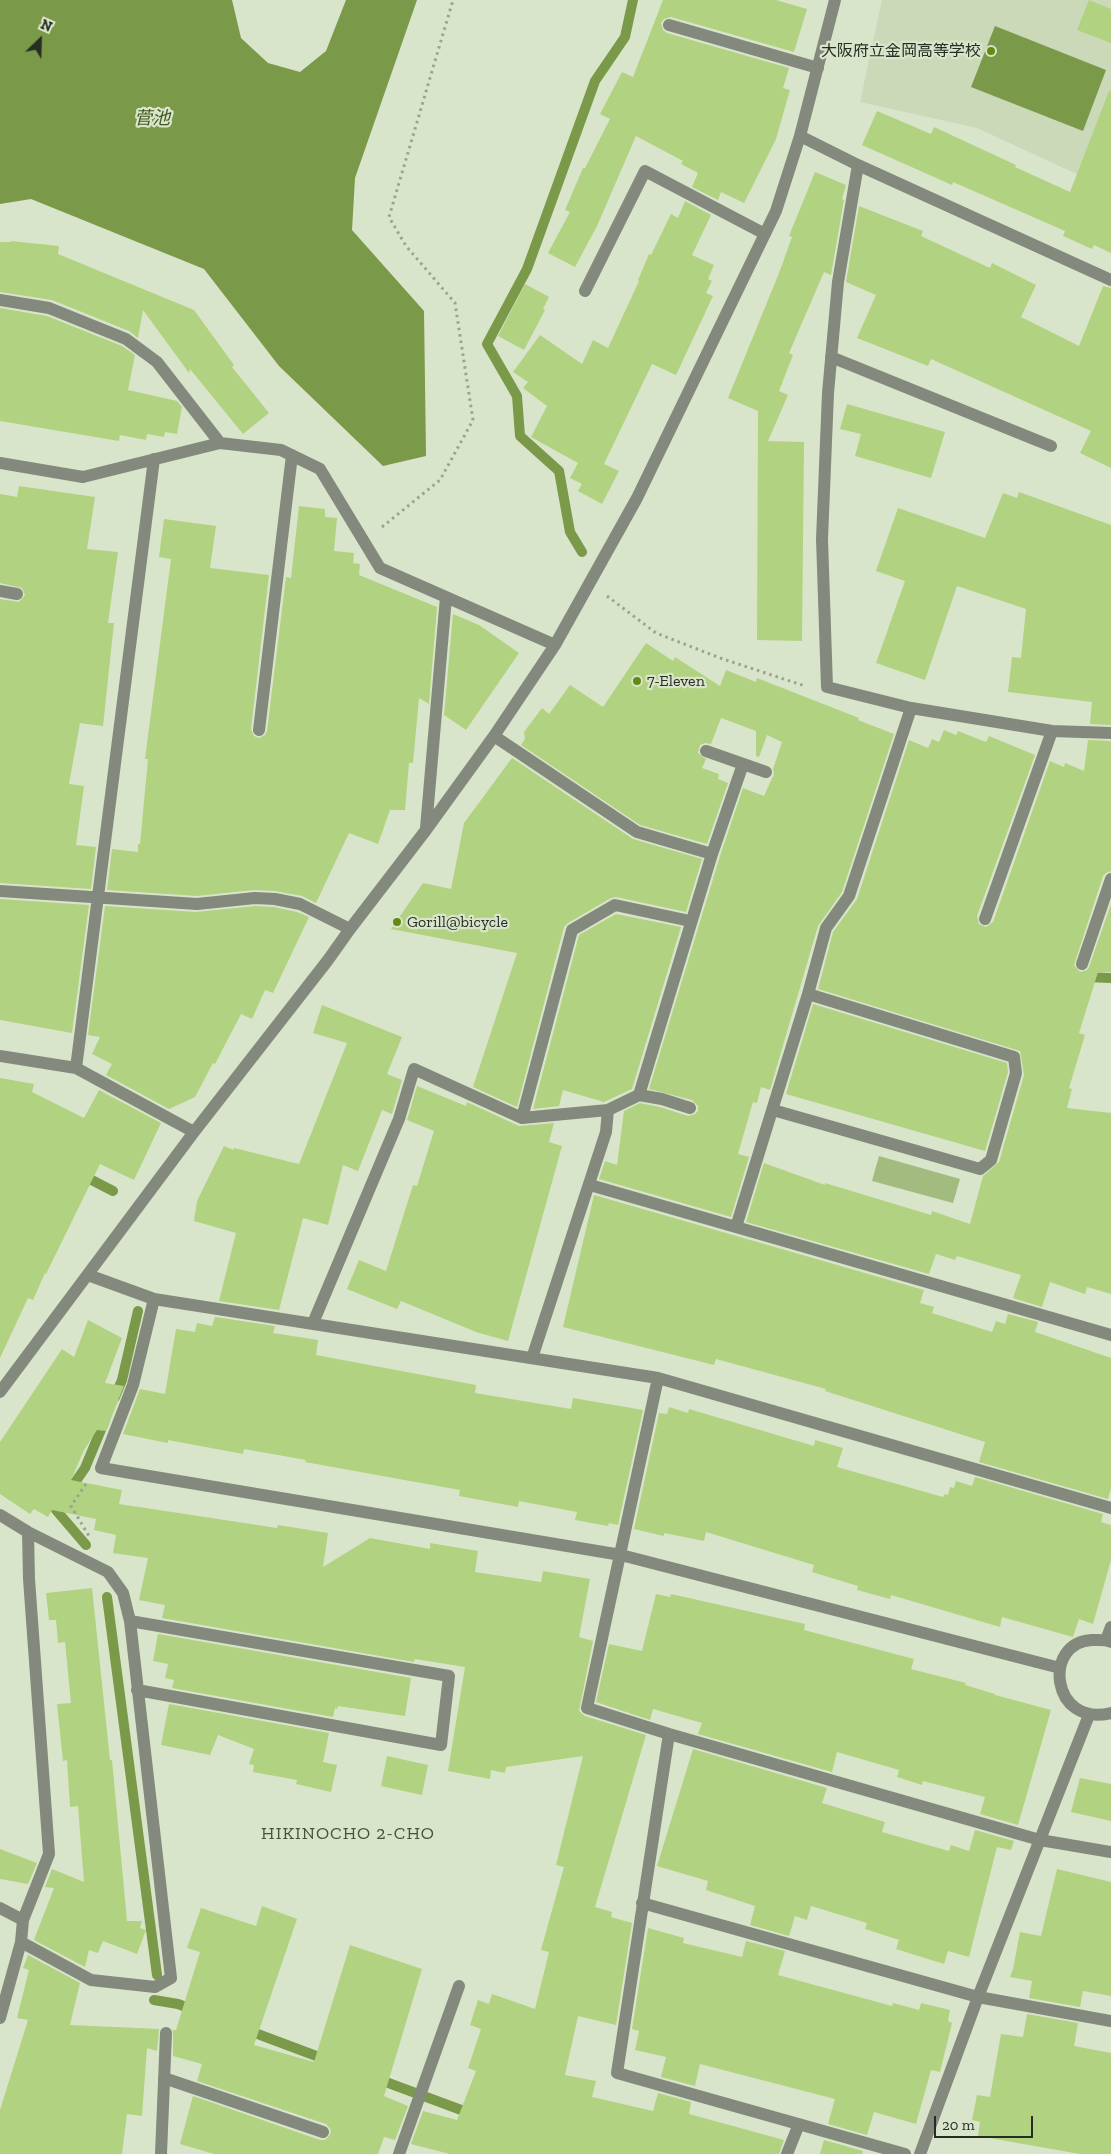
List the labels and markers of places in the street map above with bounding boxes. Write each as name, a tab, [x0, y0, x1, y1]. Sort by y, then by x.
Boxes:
place label: 大阪府立金岡高等学校	[821, 41, 981, 61]
marker: 大阪府立金岡高等学校	[985, 45, 997, 57]
place label: 7-Eleven	[647, 671, 705, 691]
marker: 7-Eleven	[631, 675, 643, 687]
place label: Gorill@bicycle	[407, 912, 508, 932]
marker: Gorill@bicycle	[391, 916, 403, 928]

